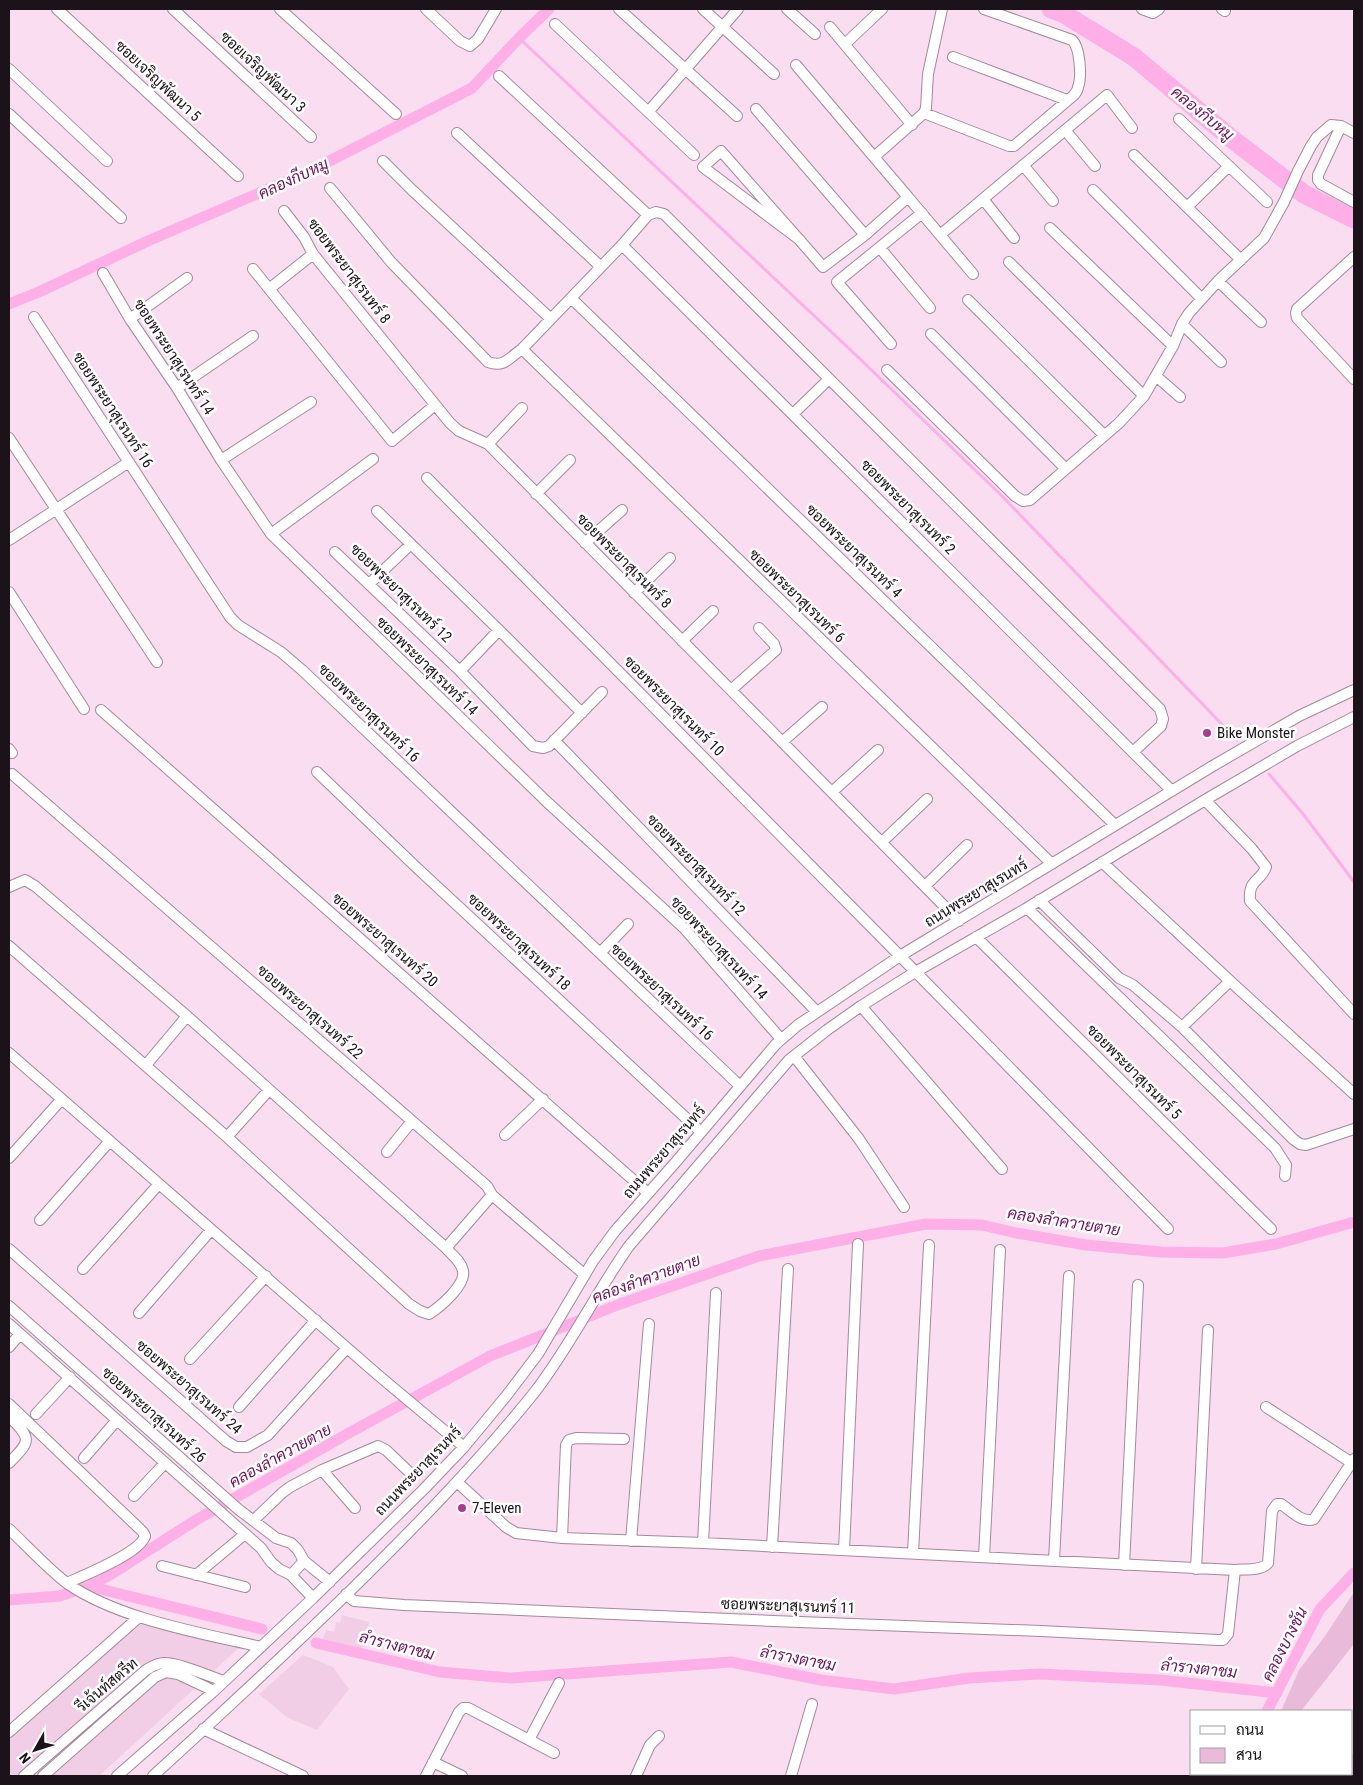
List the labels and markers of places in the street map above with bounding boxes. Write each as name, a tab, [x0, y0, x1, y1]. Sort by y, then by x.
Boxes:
place label: Bike Monster	[1217, 724, 1295, 742]
marker: Bike Monster	[1201, 727, 1213, 739]
place label: 7-Eleven	[472, 1499, 522, 1517]
marker: 7-Eleven	[456, 1502, 468, 1514]

